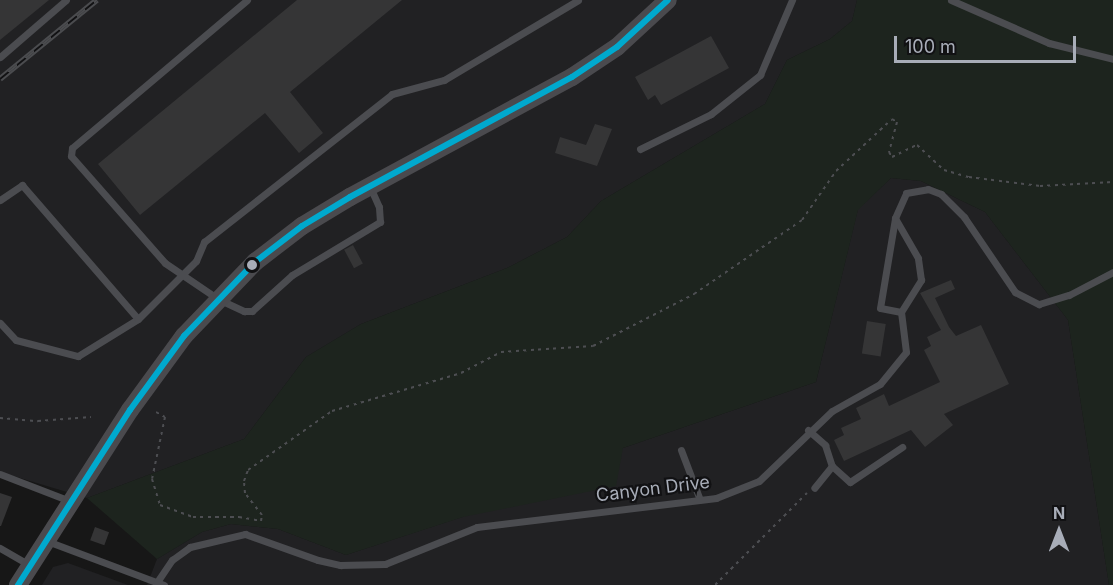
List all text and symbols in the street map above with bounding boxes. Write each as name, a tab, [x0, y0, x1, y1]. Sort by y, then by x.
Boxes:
scale bar	[897, 24, 1078, 62]
text: 100 m	[905, 36, 956, 57]
unlabelled marker	[246, 259, 258, 271]
street label: Canyon Drive	[595, 471, 711, 507]
north arrow	[1029, 501, 1089, 561]
text: N	[1053, 503, 1065, 523]

